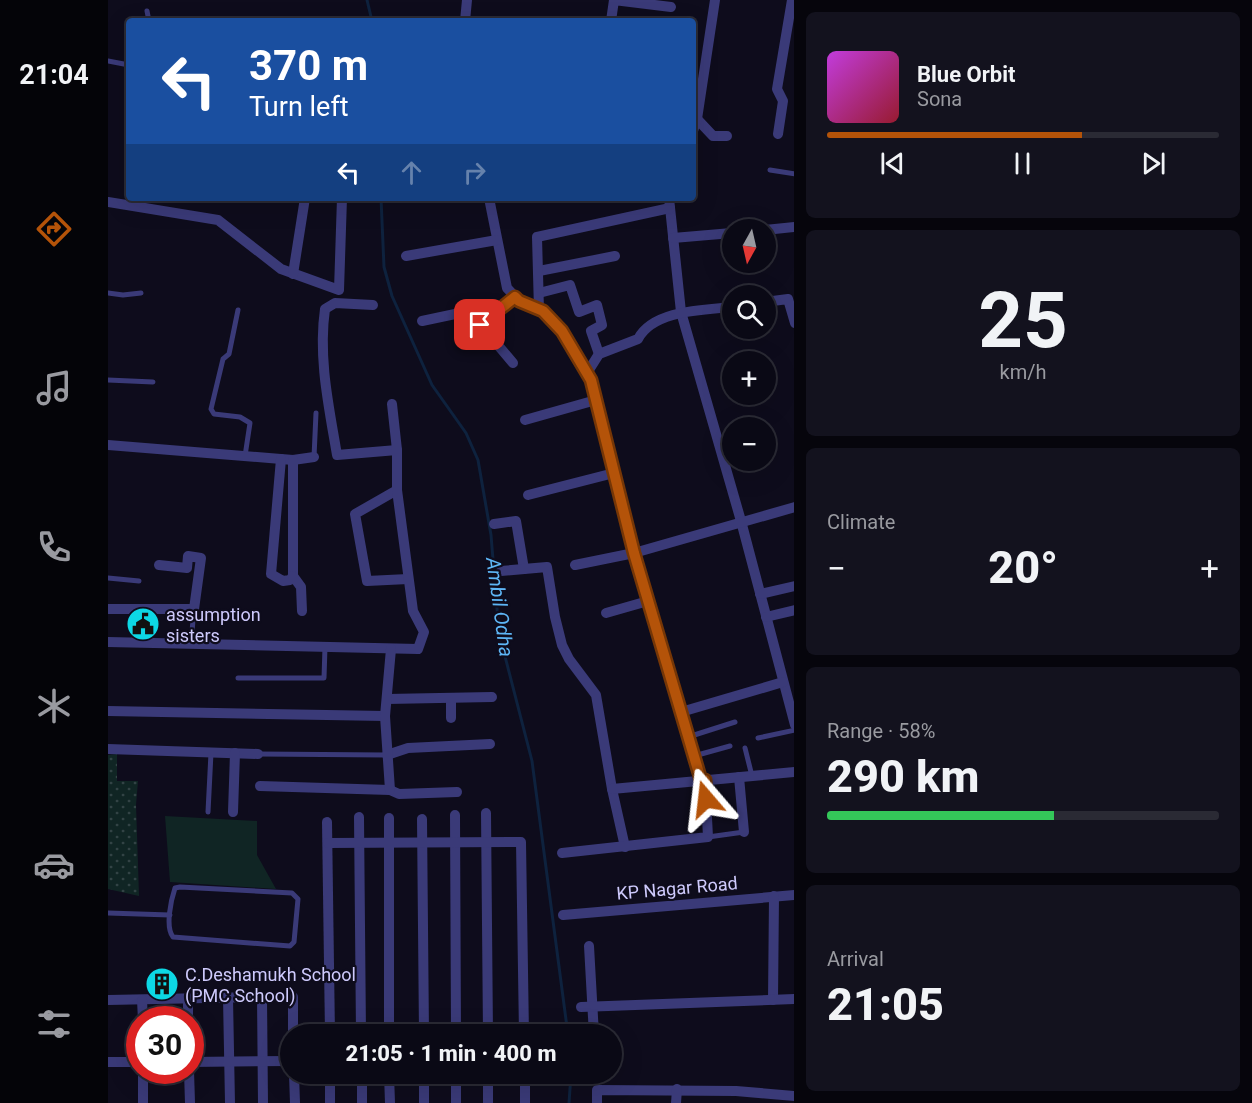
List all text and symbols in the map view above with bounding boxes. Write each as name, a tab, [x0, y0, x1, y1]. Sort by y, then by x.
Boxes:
text: 370 m	[249, 41, 368, 90]
icon: left	[150, 42, 228, 120]
text: 21:04	[19, 59, 89, 91]
text: Blue Orbit	[917, 62, 1015, 87]
text: Sona	[917, 87, 962, 111]
text: Turn left	[249, 91, 349, 123]
icon: previous	[876, 147, 909, 180]
icon: pause	[1006, 147, 1039, 180]
icon: next	[1137, 147, 1170, 180]
icon: left	[332, 156, 365, 189]
icon: ahead	[395, 156, 428, 189]
icon: right	[458, 156, 491, 189]
icon: directions	[33, 208, 75, 250]
north arrow	[722, 219, 776, 273]
map controls	[722, 219, 776, 471]
text: 25	[978, 275, 1068, 366]
button: search	[722, 285, 776, 339]
pin	[454, 299, 505, 350]
icon: arrive	[463, 308, 496, 341]
button: +	[722, 351, 776, 405]
text: km/h	[1000, 360, 1046, 384]
icon: music	[33, 367, 75, 409]
button: −	[722, 417, 776, 471]
text: Climate	[827, 510, 895, 534]
icon: phone	[33, 526, 75, 568]
text: 20°	[988, 541, 1058, 594]
text: −	[827, 549, 846, 588]
text: +	[1200, 549, 1219, 588]
water label: Ambil Odha	[481, 555, 519, 658]
place label: assumption sisters	[166, 604, 261, 646]
public building icon: assumption sisters	[125, 606, 161, 642]
icon: climate	[33, 685, 75, 727]
text: Range · 58%	[827, 719, 935, 743]
text: 290 km	[827, 750, 979, 803]
position arrow	[674, 767, 738, 831]
icon: car	[33, 844, 75, 886]
street label: KP Nagar Road	[616, 872, 738, 904]
text: Arrival	[827, 947, 884, 971]
place label: C.Deshamukh School (PMC School)	[185, 964, 356, 1007]
building icon: C.Deshamukh School (PMC School)	[144, 966, 180, 1002]
text: 21:05	[827, 978, 944, 1031]
icon: filters	[33, 1003, 75, 1045]
speed limit sign: 30	[126, 1006, 204, 1084]
text: 21:05 · 1 min · 400 m	[346, 1041, 556, 1066]

